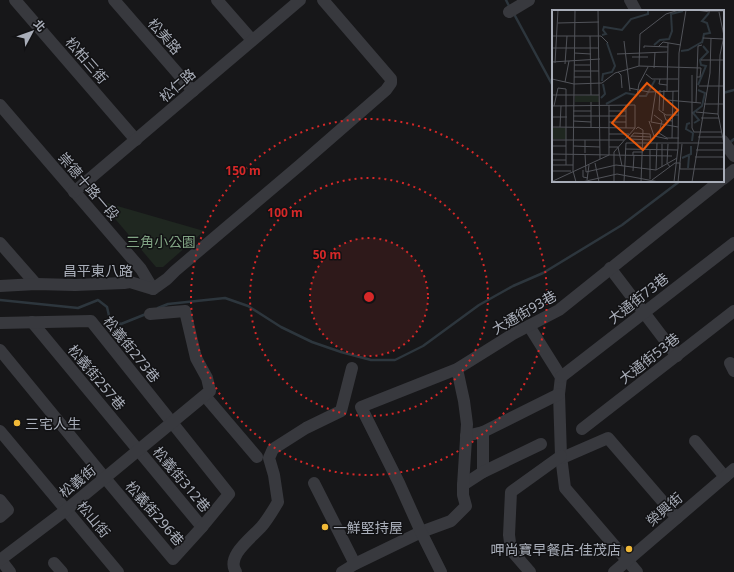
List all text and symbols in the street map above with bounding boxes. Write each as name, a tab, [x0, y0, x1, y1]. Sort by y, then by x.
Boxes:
inset map	[552, 10, 724, 182]
north arrow	[12, 12, 52, 52]
street label: 松美路	[144, 14, 186, 58]
text: 北	[31, 16, 49, 34]
street label: 松柏三街	[61, 33, 113, 87]
street label: 松仁路	[155, 64, 199, 106]
street label: 崇德十路一段	[54, 148, 124, 224]
text: 150 m	[225, 162, 261, 179]
text: 100 m	[267, 204, 303, 221]
park label: 三角小公園	[126, 232, 196, 251]
text: 50 m	[313, 246, 341, 263]
street label: 昌平東八路	[63, 261, 133, 280]
street label: 大通街73巷	[604, 268, 672, 328]
street label: 大通街93巷	[488, 286, 560, 338]
centre of rings	[362, 290, 376, 304]
street label: 松義街273巷	[99, 312, 165, 386]
street label: 大通街53巷	[615, 328, 683, 388]
street label: 松義街257巷	[64, 340, 130, 414]
place label: 三宅人生	[25, 414, 81, 433]
marker: 三宅人生	[12, 418, 22, 428]
street label: 松義街312巷	[149, 442, 215, 516]
street label: 松義街	[55, 460, 99, 502]
street label: 松義街296巷	[122, 477, 188, 549]
street label: 榮興街	[642, 488, 686, 530]
street label: 松山街	[73, 497, 115, 541]
place label: 一鮮堅持屋	[333, 518, 403, 537]
marker: 一鮮堅持屋	[320, 522, 330, 532]
place label: 呷尚寶早餐店-佳茂店	[490, 540, 621, 559]
marker: 呷尚寶早餐店-佳茂店	[624, 544, 634, 554]

